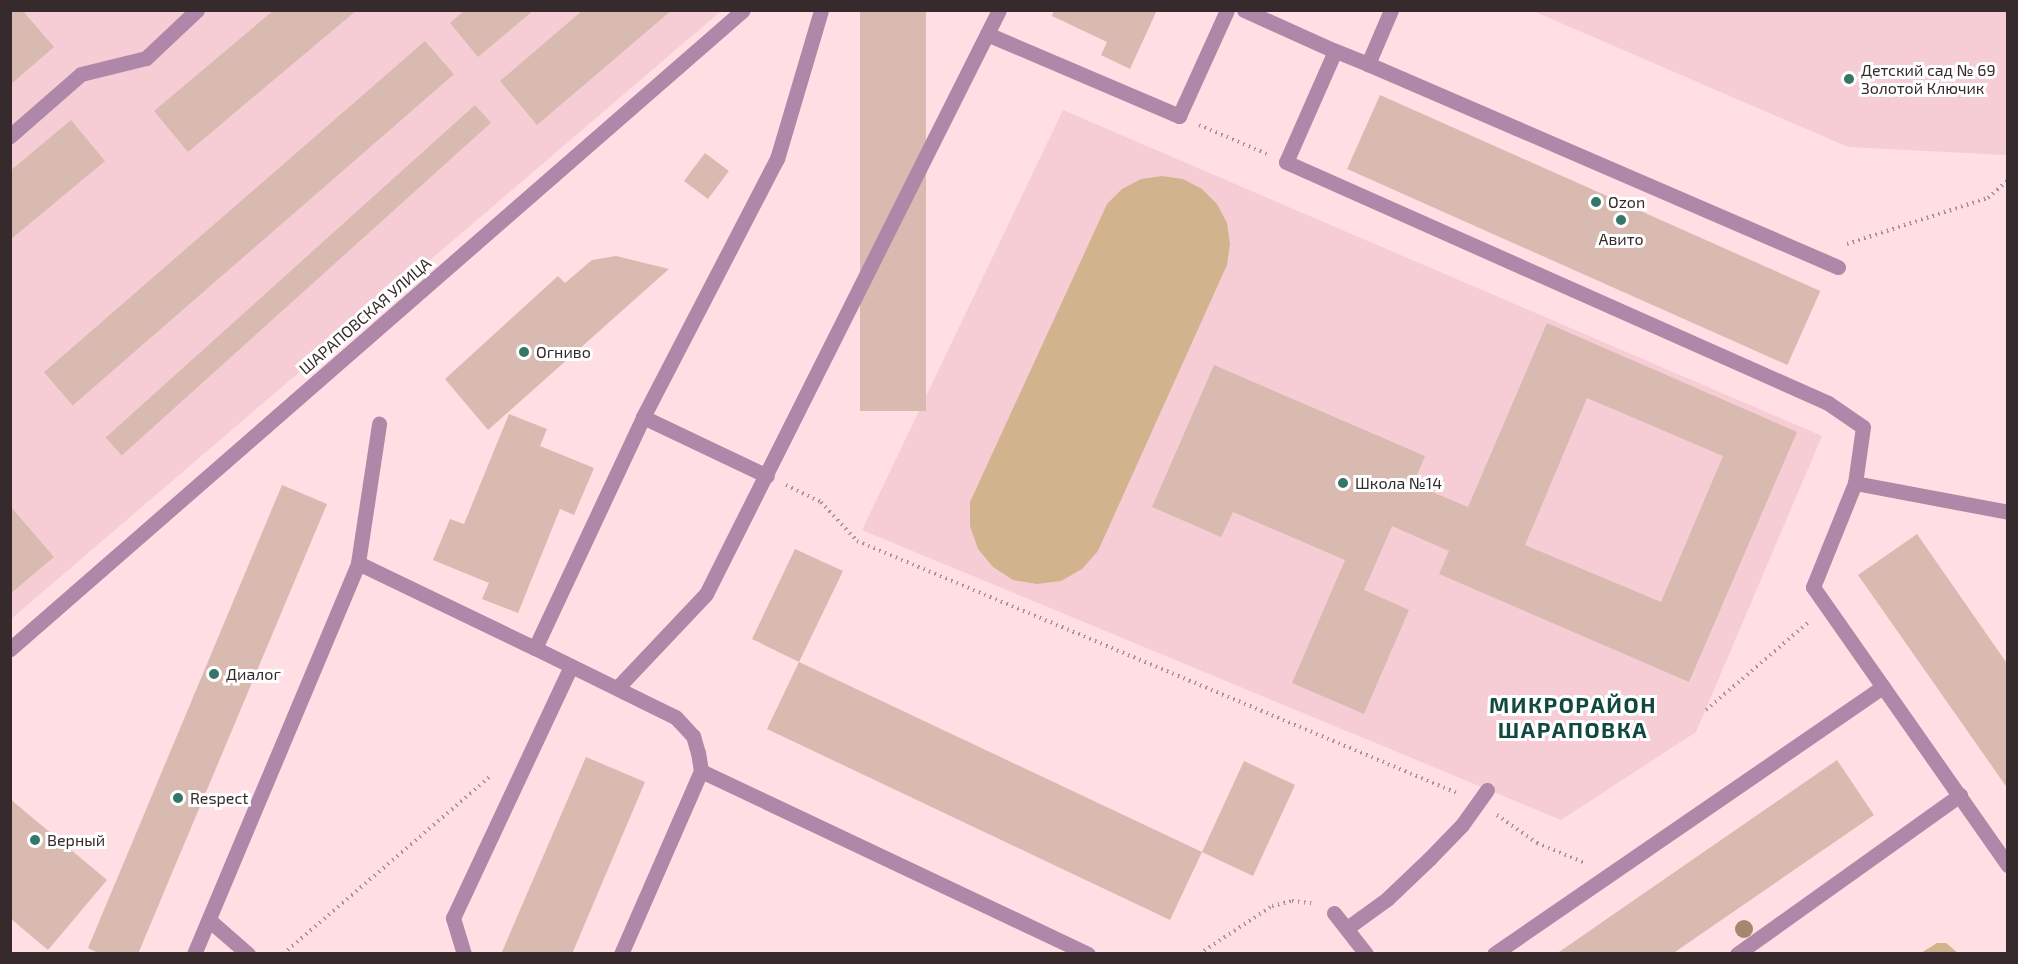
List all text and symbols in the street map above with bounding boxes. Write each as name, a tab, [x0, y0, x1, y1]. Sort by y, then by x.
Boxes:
place label: Детский сад № 69 Золотой Ключик	[1861, 60, 1996, 98]
marker: Детский сад № 69 Золотой Ключик	[1842, 72, 1856, 86]
place label: Ozon	[1608, 192, 1645, 212]
marker: Ozon	[1589, 195, 1603, 209]
marker: Авито	[1614, 213, 1628, 227]
place label: Авито	[1598, 229, 1644, 249]
street label: ШАРАПОВСКАЯ УЛИЦА	[295, 254, 435, 378]
place label: Огниво	[536, 342, 591, 362]
marker: Огниво	[517, 345, 531, 359]
place label: Школа №14	[1355, 473, 1442, 493]
marker: Школа №14	[1336, 476, 1350, 490]
place label: Диалог	[226, 664, 281, 684]
marker: Диалог	[207, 667, 221, 681]
district label: МИКРОРАЙОН ШАРАПОВКА	[1489, 691, 1657, 742]
place label: Respect	[190, 788, 248, 808]
marker: Respect	[171, 791, 185, 805]
place label: Верный	[47, 830, 105, 850]
marker: Верный	[28, 833, 42, 847]

